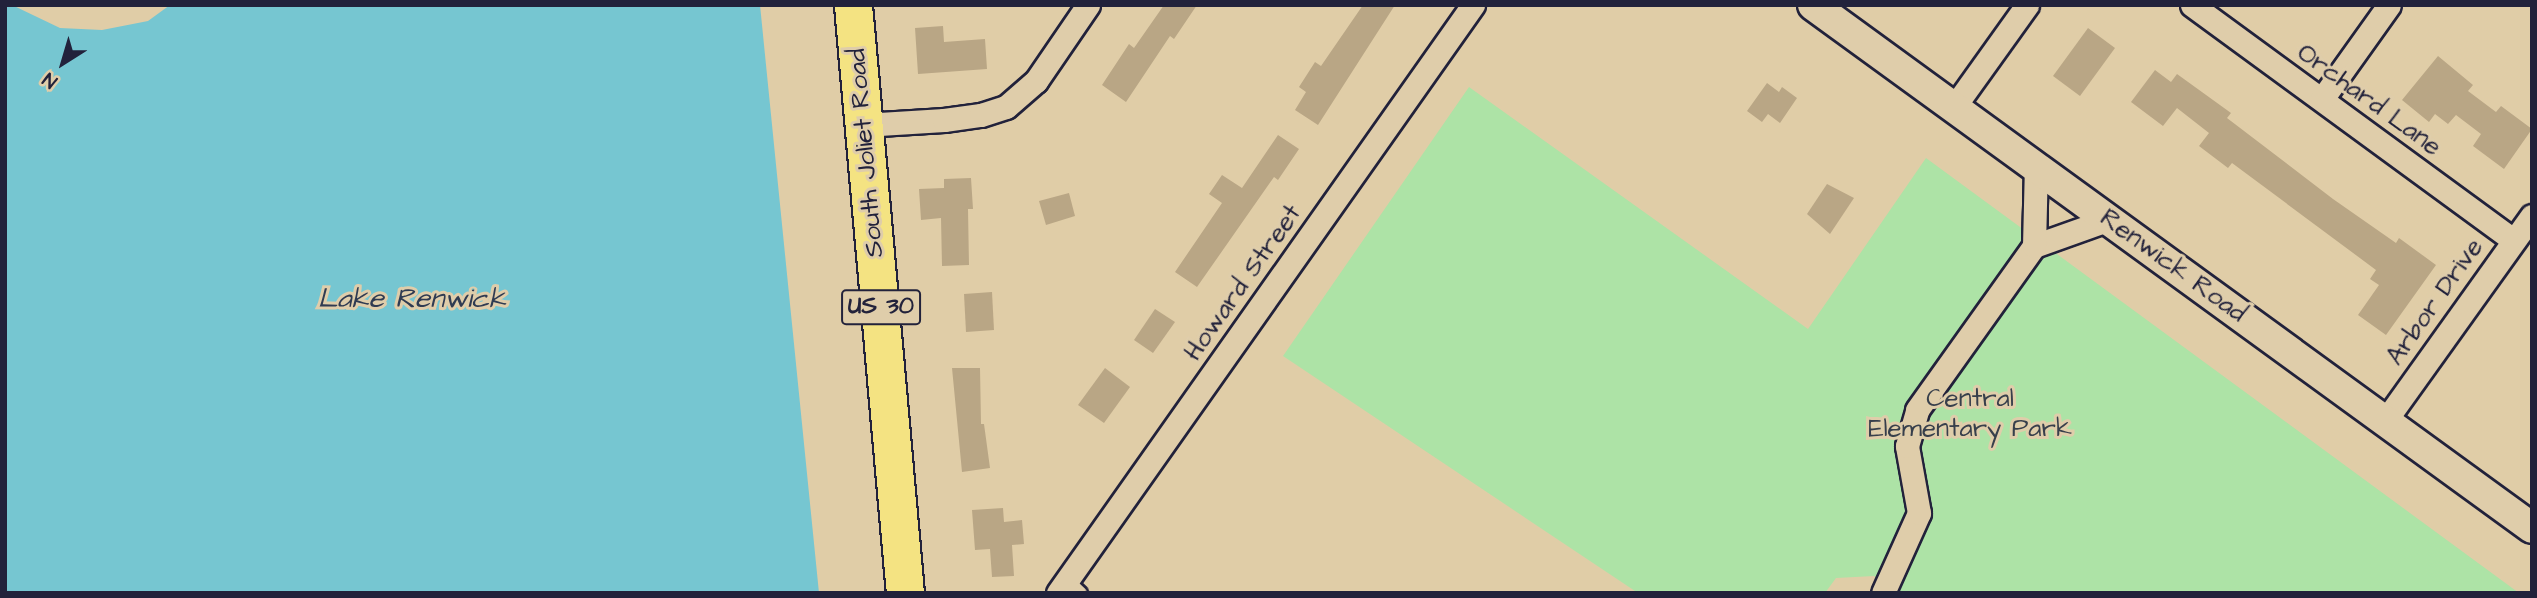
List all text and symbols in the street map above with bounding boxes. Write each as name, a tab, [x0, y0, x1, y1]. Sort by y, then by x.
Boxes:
north arrow	[28, 28, 98, 98]
street label: Orchard Lane	[2291, 37, 2447, 163]
street label: South Joliet Road	[841, 47, 891, 259]
text: N	[37, 66, 63, 95]
street label: Howard Street	[1178, 199, 1308, 367]
street label: Renwick Road	[2094, 203, 2252, 329]
street label: Arbor Drive	[2380, 233, 2490, 371]
water label: Lake Renwick	[318, 282, 506, 316]
road number: US 30	[841, 286, 921, 328]
park label: Central Elementary Park	[1868, 383, 2072, 444]

